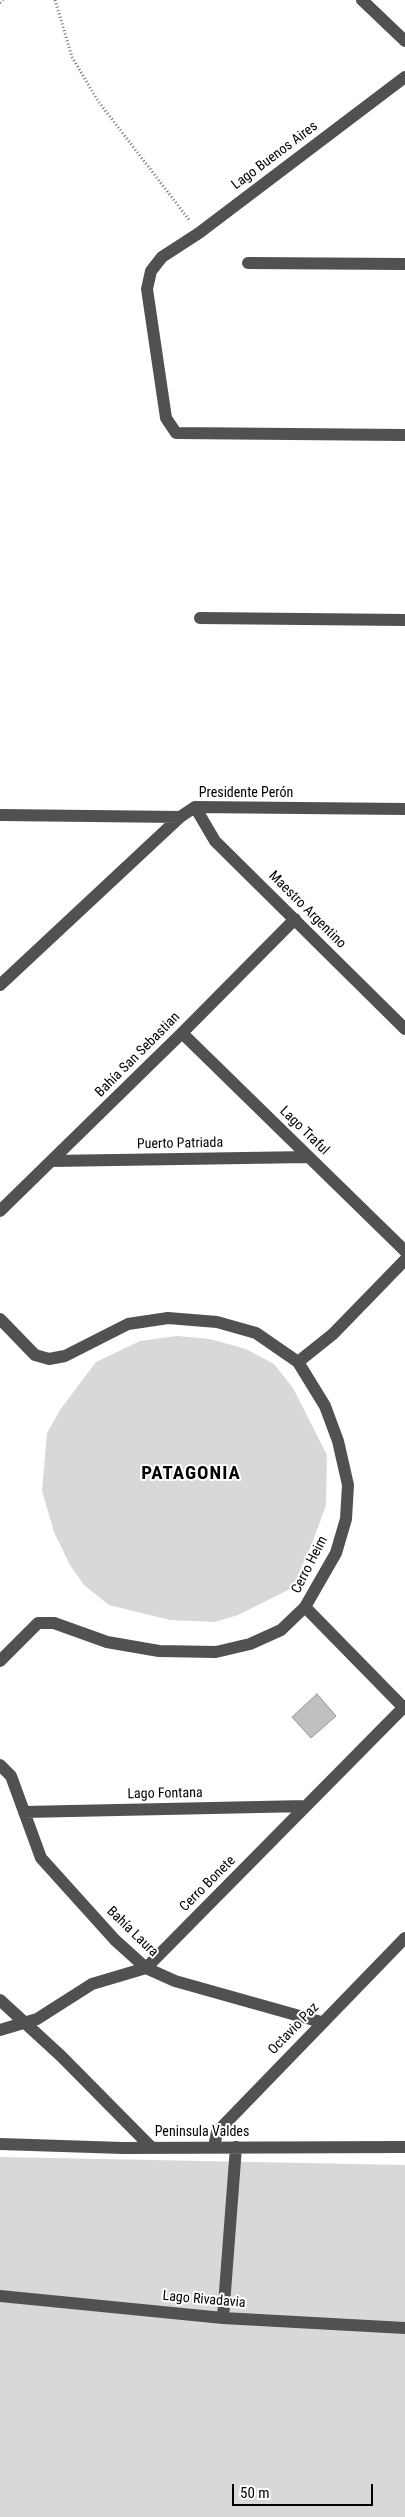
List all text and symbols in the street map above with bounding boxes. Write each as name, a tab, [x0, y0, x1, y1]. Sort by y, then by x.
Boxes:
street label: Lago Buenos Aires	[229, 118, 321, 194]
street label: Presidente Perón	[199, 785, 293, 801]
street label: Maestro Argentino	[265, 868, 349, 952]
street label: Bahía San Sebastian	[92, 1009, 184, 1101]
street label: Lago Traful	[276, 1103, 332, 1159]
street label: Puerto Patriada	[137, 1135, 223, 1153]
district label: PATAGONIA	[140, 1463, 242, 1485]
street label: Cerro Heim	[288, 1534, 332, 1596]
street label: Lago Fontana	[127, 1785, 203, 1803]
street label: Cerro Bonete	[177, 1853, 239, 1915]
street label: Bahía Laura	[103, 1903, 161, 1961]
street label: Octavio Paz	[265, 2000, 323, 2058]
street label: Peninsula Valdes	[155, 2124, 249, 2140]
street label: Lago Rivadavia	[162, 2288, 246, 2312]
scale bar	[235, 2474, 376, 2506]
text: 50 m	[240, 2484, 270, 2502]

